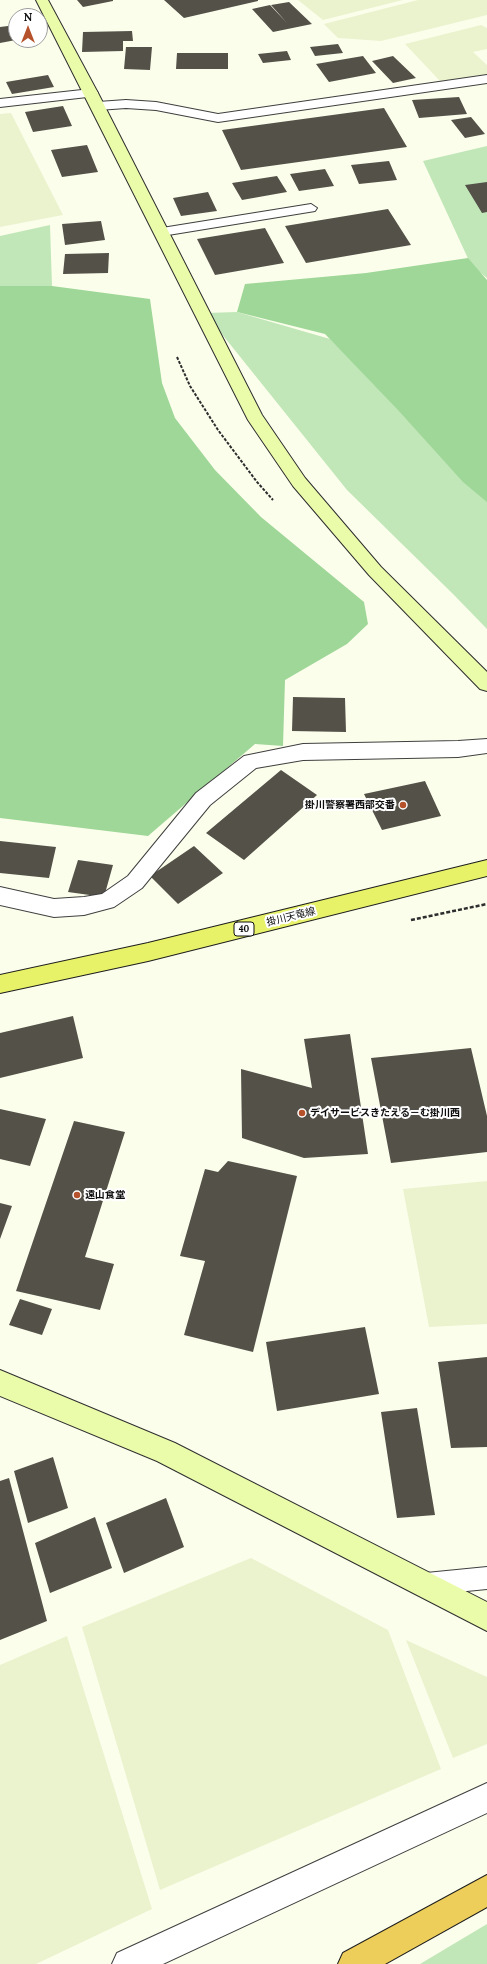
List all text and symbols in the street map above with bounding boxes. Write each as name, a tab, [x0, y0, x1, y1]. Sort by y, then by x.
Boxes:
north arrow	[8, 8, 48, 48]
text: N	[24, 10, 32, 24]
place label: 掛川警察署西部交番	[305, 799, 395, 811]
marker: 掛川警察署西部交番	[398, 800, 408, 810]
street label: 掛川天竜線	[265, 905, 317, 929]
road number: 40	[234, 922, 254, 936]
place label: デイサービスきたえる－む掛川西	[310, 1107, 460, 1119]
marker: デイサービスきたえる－む掛川西	[297, 1108, 307, 1118]
place label: 遠山食堂	[85, 1189, 125, 1201]
marker: 遠山食堂	[72, 1190, 82, 1200]

